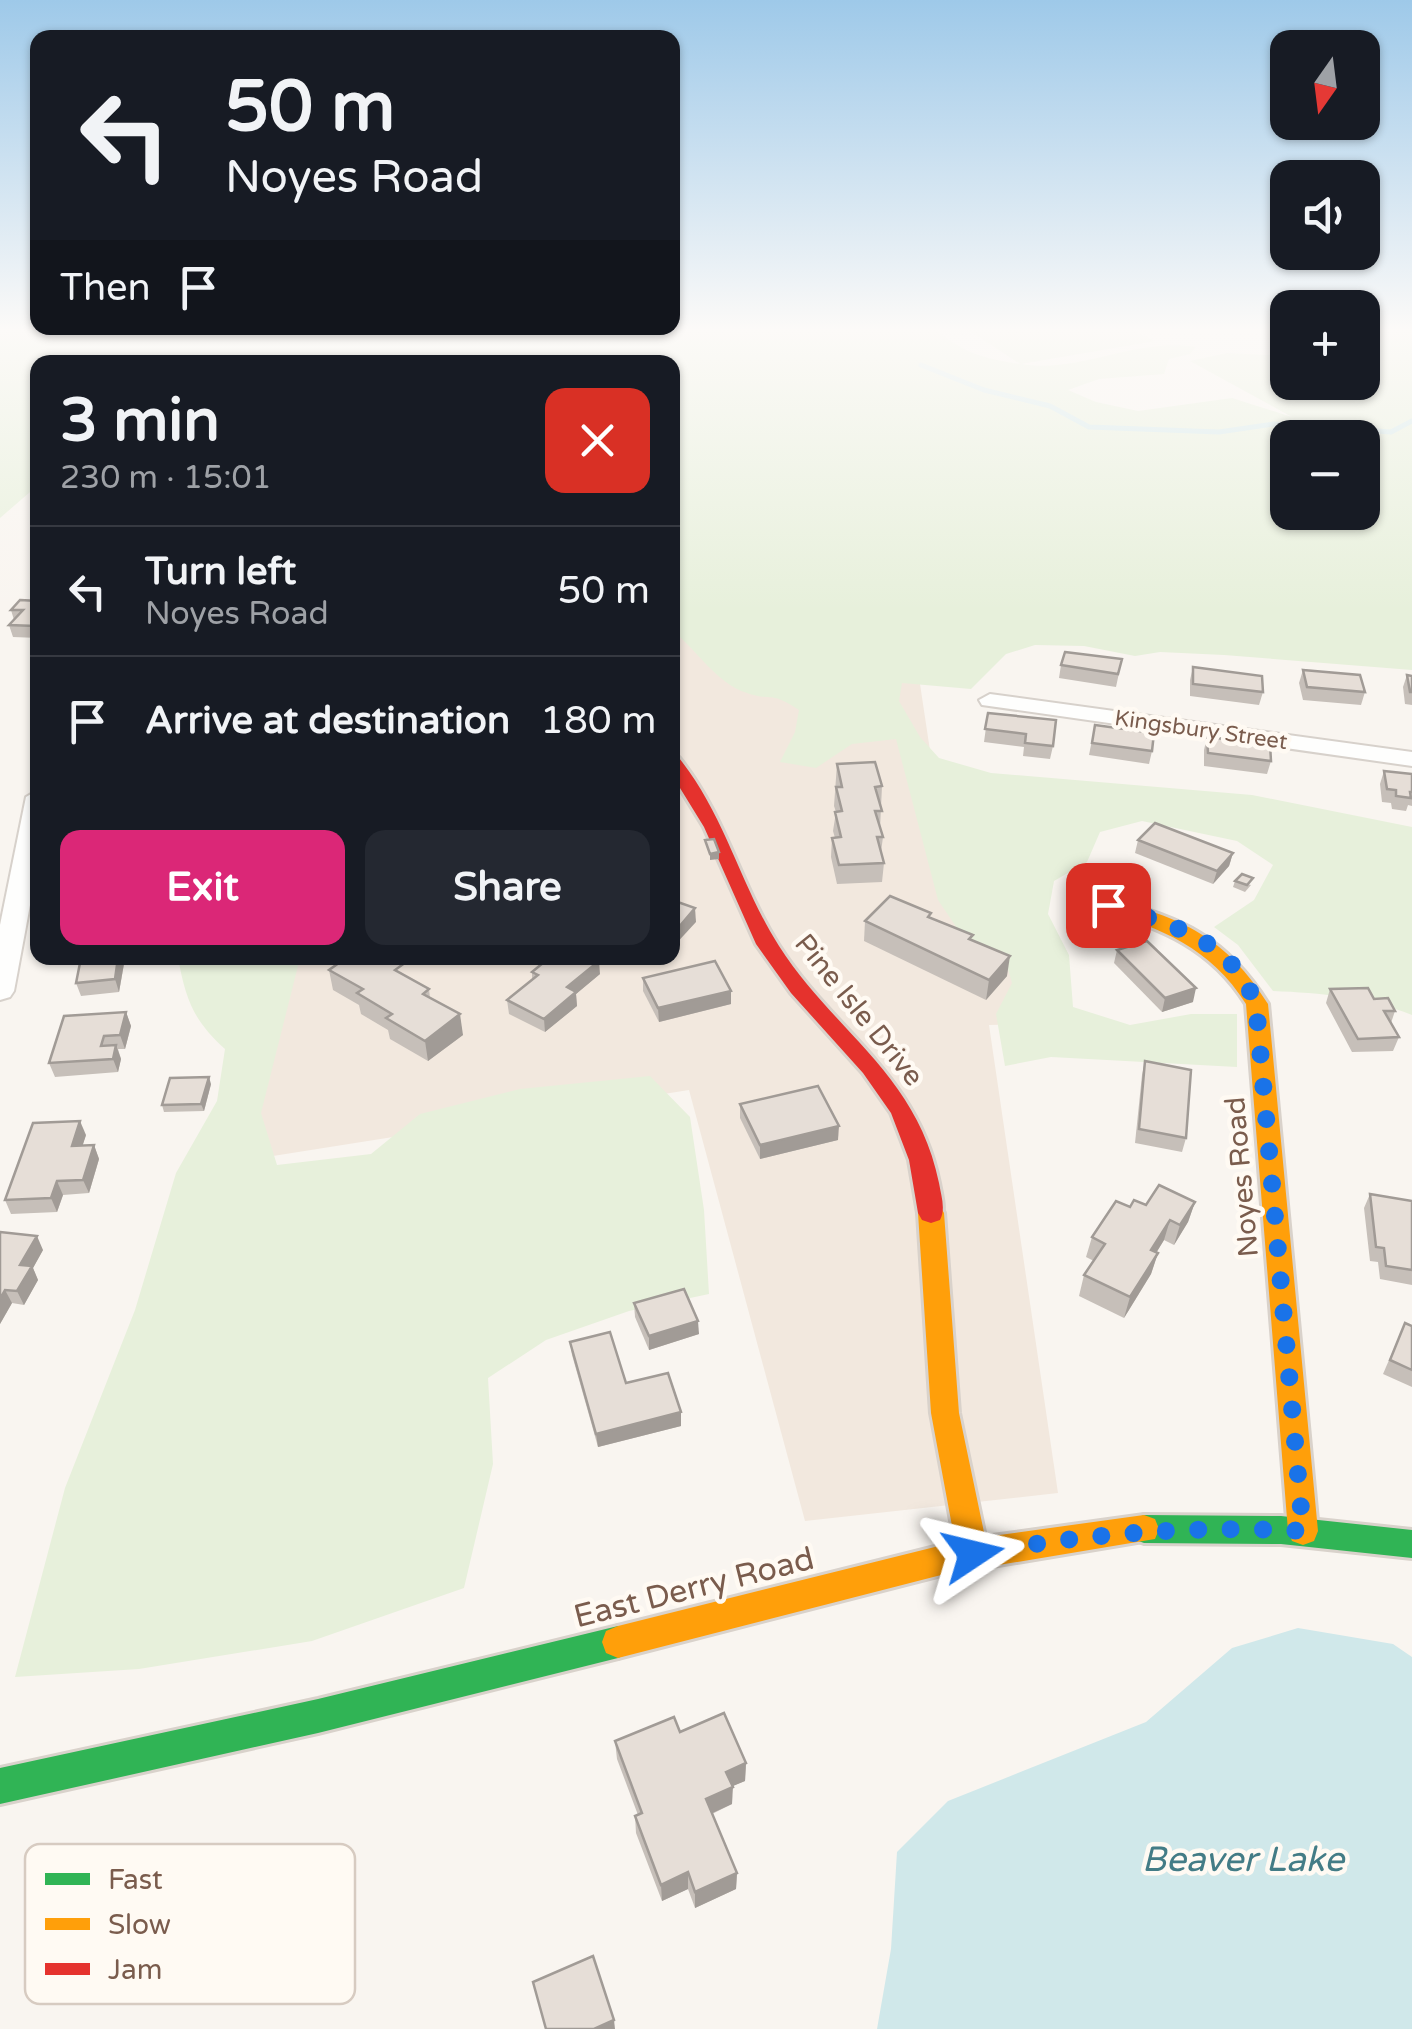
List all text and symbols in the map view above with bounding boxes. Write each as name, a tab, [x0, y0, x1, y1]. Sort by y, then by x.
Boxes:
north arrow	[1270, 30, 1380, 140]
map controls	[1270, 30, 1380, 530]
text: 50 m	[225, 66, 395, 150]
icon: left	[60, 70, 190, 200]
text: Noyes Road	[225, 151, 483, 205]
button: sound	[1270, 160, 1380, 270]
icon: arrive	[171, 260, 226, 315]
text: Then	[60, 265, 151, 311]
button: +	[1270, 290, 1380, 400]
text: 3 min	[60, 385, 220, 457]
button: close	[545, 388, 650, 493]
button: −	[1270, 420, 1380, 530]
text: 230 m · 15:01	[60, 459, 272, 497]
text: Turn left	[145, 549, 296, 595]
icon: left	[60, 564, 115, 619]
text: 50 m	[558, 568, 650, 614]
text: Noyes Road	[145, 595, 329, 633]
icon: arrive	[60, 694, 115, 749]
text: Arrive at destination	[145, 698, 510, 744]
text: 180 m	[540, 698, 656, 744]
street label: Kingsbury Street	[1113, 705, 1289, 755]
button: Exit	[60, 830, 345, 945]
button: Share	[365, 830, 650, 945]
pin	[1066, 863, 1151, 948]
icon: arrive	[1081, 878, 1136, 933]
street label: Pine Isle Drive	[787, 927, 931, 1093]
street label: Noyes Road	[1218, 1095, 1266, 1259]
position arrow	[921, 1502, 1025, 1606]
street label: East Derry Road	[570, 1540, 818, 1636]
water label: Beaver Lake	[1142, 1839, 1346, 1881]
legend	[25, 1844, 355, 2004]
text: Fast	[108, 1863, 163, 1897]
text: Slow	[108, 1908, 171, 1942]
text: Jam	[108, 1953, 163, 1987]

